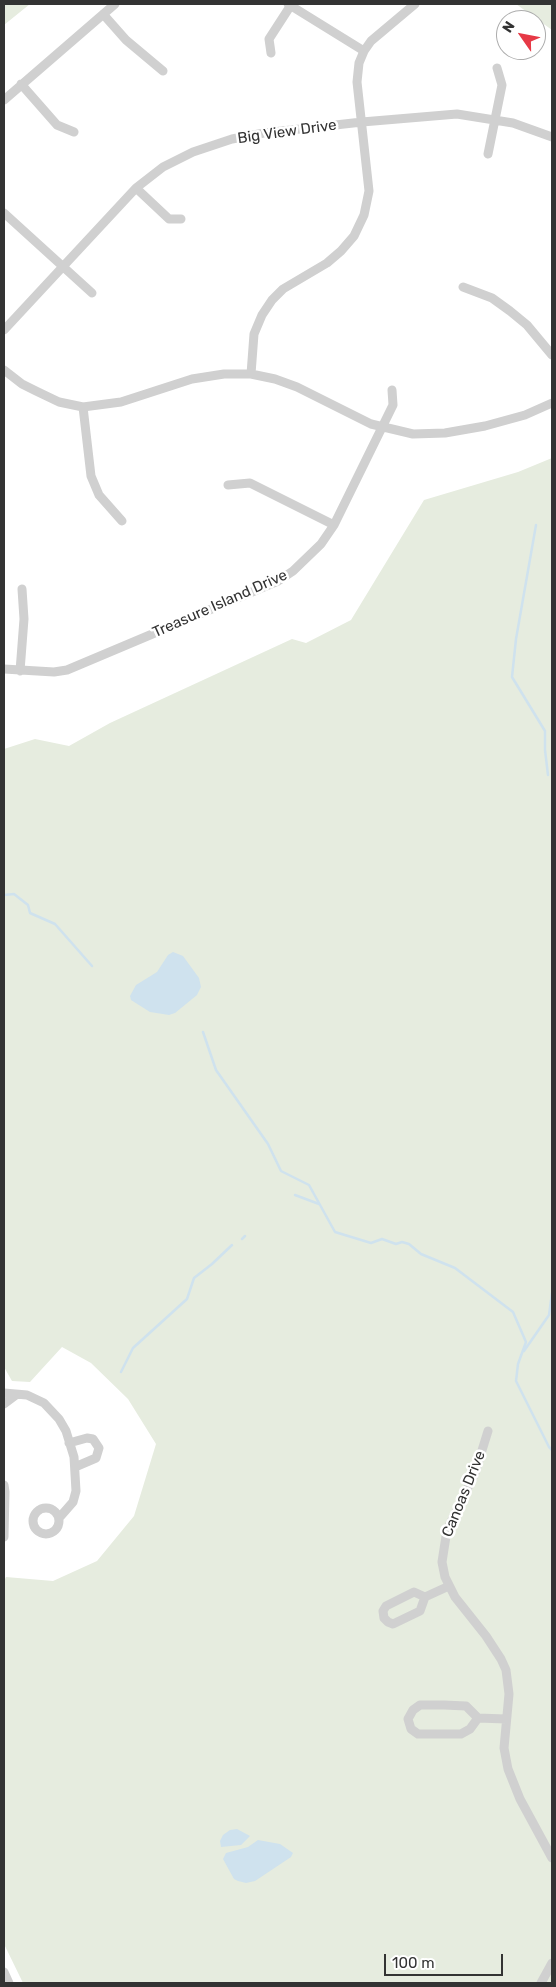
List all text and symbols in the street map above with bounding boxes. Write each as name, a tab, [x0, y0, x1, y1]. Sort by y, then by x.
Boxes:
north arrow	[496, 10, 546, 60]
text: N	[499, 18, 519, 36]
street label: Big View Drive	[236, 116, 338, 148]
street label: Treasure Island Drive	[150, 566, 290, 642]
street label: Canoas Drive	[438, 1448, 490, 1540]
scale bar	[386, 1944, 505, 1976]
text: 100 m	[392, 1954, 434, 1972]

